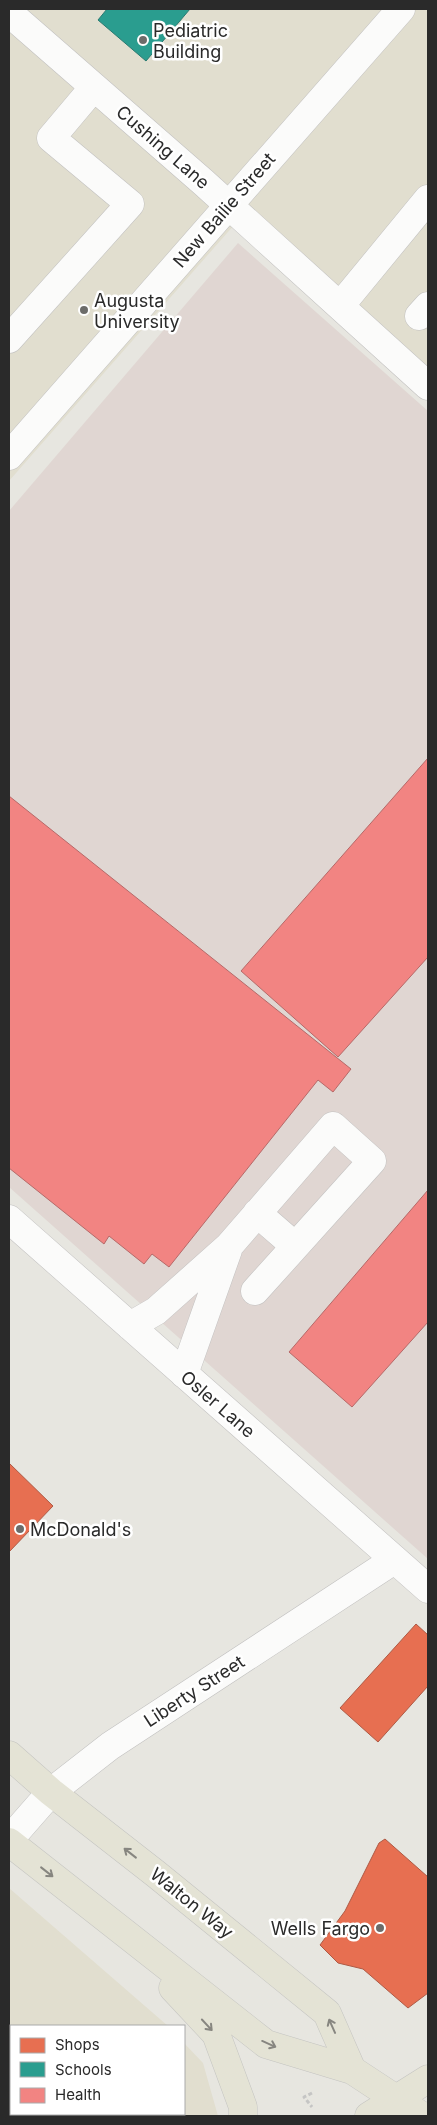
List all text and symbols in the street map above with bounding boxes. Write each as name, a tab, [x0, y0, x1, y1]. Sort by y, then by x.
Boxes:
place label: Pediatric Building	[153, 20, 228, 62]
marker: Pediatric Building	[137, 34, 149, 46]
street label: Cushing Lane	[112, 101, 214, 193]
street label: New Bailie Street	[169, 148, 280, 272]
place label: Augusta University	[94, 290, 180, 332]
marker: Augusta University	[78, 304, 90, 316]
street label: Osler Lane	[177, 1366, 259, 1442]
place label: McDonald's	[30, 1519, 131, 1540]
marker: McDonald's	[14, 1523, 26, 1535]
street label: Liberty Street	[140, 1651, 248, 1731]
one-way arrow	[124, 1848, 137, 1859]
street label: Walton Way	[146, 1863, 238, 1943]
one-way arrow	[40, 1867, 54, 1877]
place label: Wells Fargo	[271, 1918, 370, 1939]
marker: Wells Fargo	[374, 1922, 386, 1934]
one-way arrow	[201, 2018, 213, 2031]
one-way arrow	[327, 2019, 337, 2034]
legend	[10, 2025, 185, 2115]
text: Shops	[55, 2035, 100, 2054]
one-way arrow	[261, 2039, 276, 2049]
text: Schools	[55, 2060, 112, 2079]
text: Health	[55, 2085, 101, 2104]

